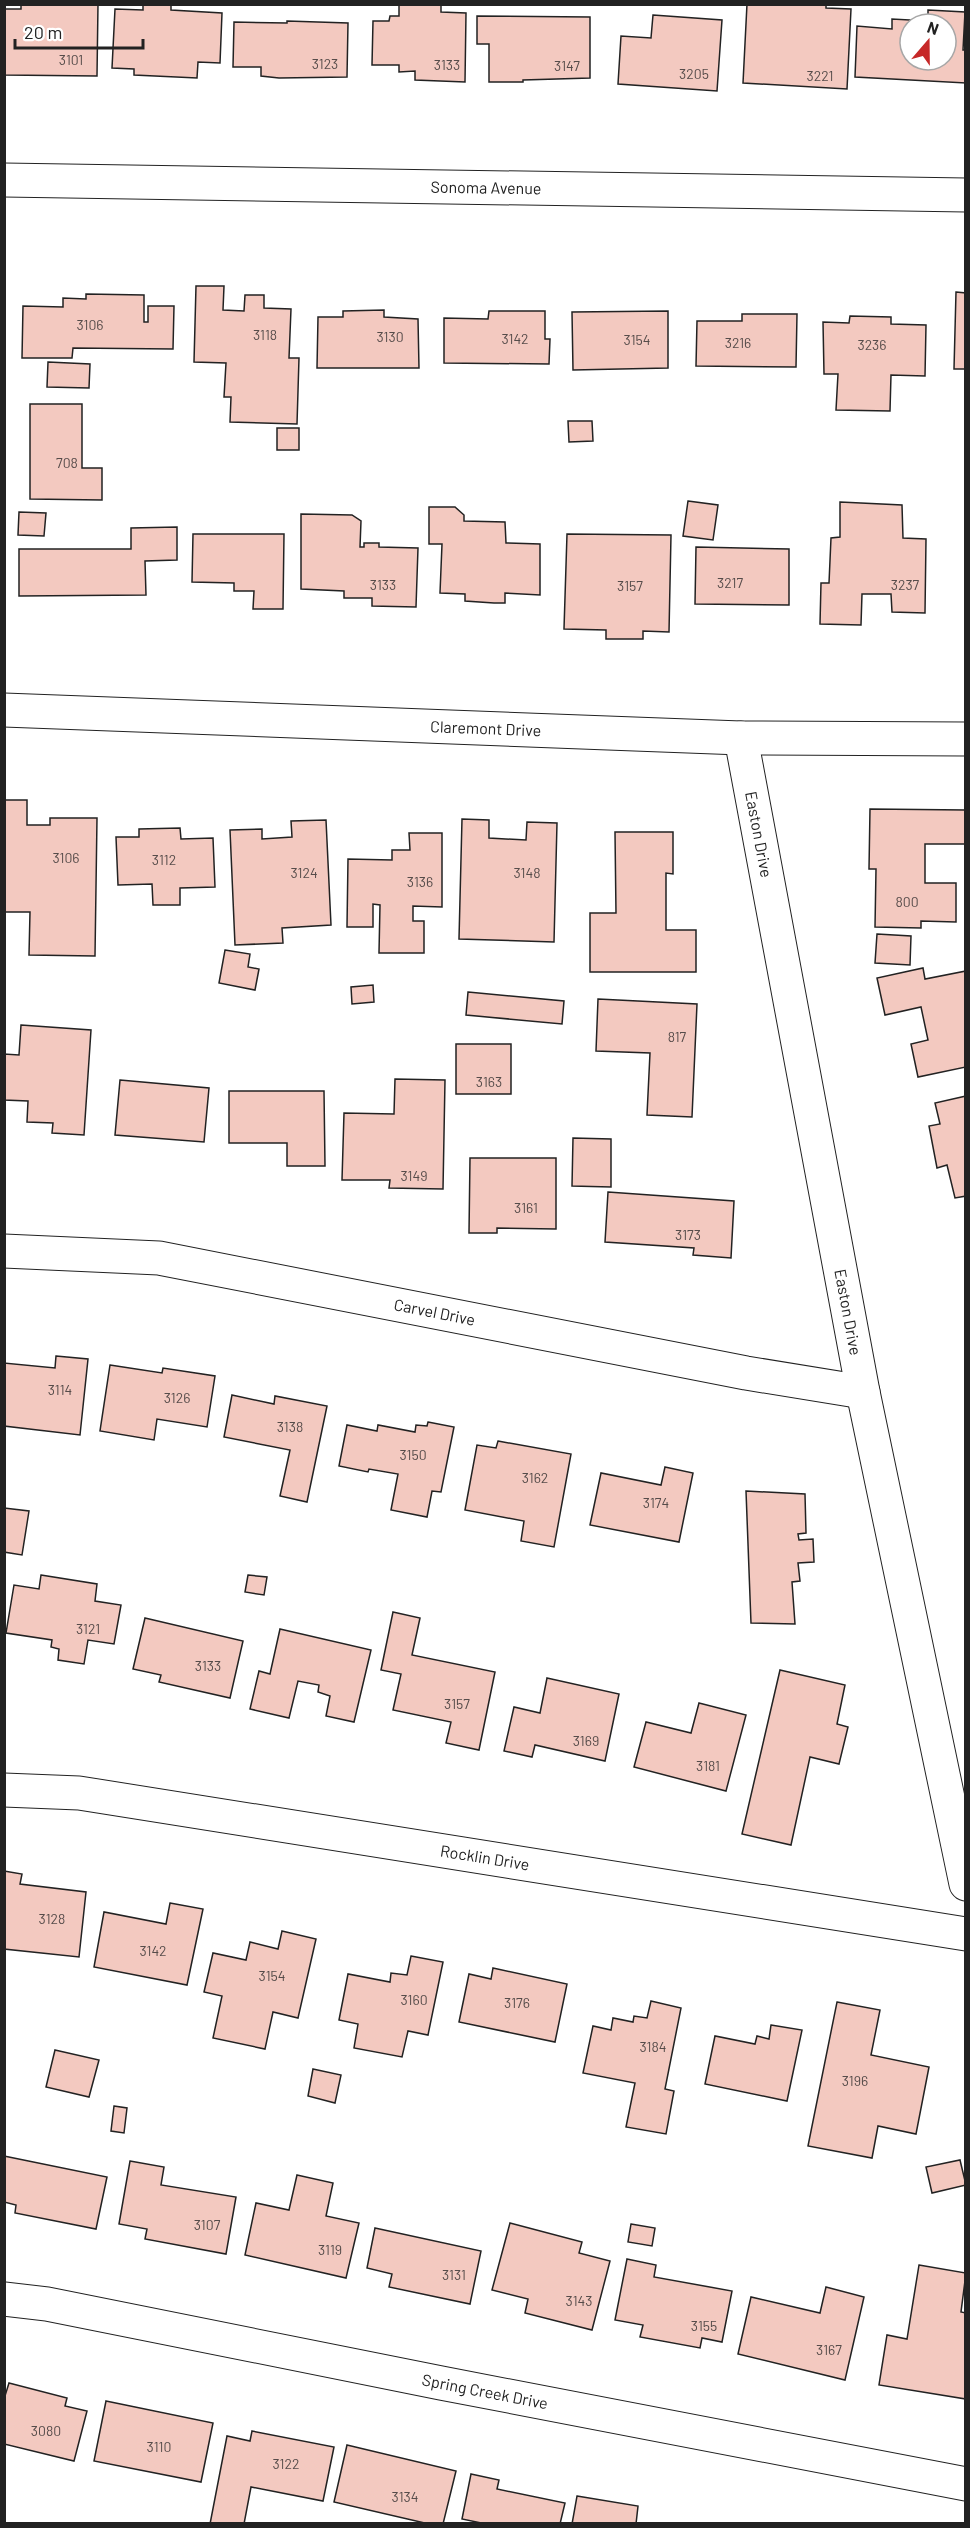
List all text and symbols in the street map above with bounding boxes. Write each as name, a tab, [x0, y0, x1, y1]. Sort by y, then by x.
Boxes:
scale bar	[15, 12, 142, 50]
north arrow	[898, 12, 958, 72]
text: N	[925, 17, 942, 38]
text: 20 m	[24, 21, 62, 43]
house number: 3101	[59, 51, 83, 68]
house number: 3123	[312, 55, 338, 72]
house number: 3133	[434, 56, 460, 73]
house number: 3147	[554, 57, 580, 74]
house number: 3205	[679, 65, 709, 82]
house number: 3221	[807, 67, 833, 84]
street label: Sonoma Avenue	[430, 177, 542, 197]
house number: 3106	[76, 316, 104, 333]
house number: 3118	[253, 326, 277, 343]
house number: 3130	[376, 328, 404, 345]
house number: 3142	[501, 330, 529, 347]
house number: 3154	[624, 331, 650, 348]
house number: 3216	[725, 334, 751, 351]
house number: 3236	[857, 336, 887, 353]
house number: 708	[56, 454, 78, 471]
house number: 3217	[717, 574, 743, 591]
house number: 3133	[370, 576, 396, 593]
house number: 3237	[891, 576, 920, 593]
house number: 3157	[617, 577, 643, 594]
street label: Claremont Drive	[430, 716, 542, 739]
street label: Easton Drive	[742, 790, 777, 879]
house number: 3106	[52, 849, 80, 866]
house number: 3112	[152, 851, 176, 868]
house number: 3124	[290, 864, 318, 881]
house number: 3148	[513, 864, 541, 881]
house number: 3136	[407, 873, 433, 890]
house number: 800	[895, 893, 919, 910]
house number: 817	[668, 1028, 687, 1045]
house number: 3163	[476, 1073, 502, 1090]
house number: 3149	[400, 1167, 428, 1184]
house number: 3161	[514, 1199, 538, 1216]
house number: 3173	[675, 1226, 701, 1243]
street label: Easton Drive	[831, 1267, 866, 1357]
street label: Carvel Drive	[392, 1294, 477, 1329]
house number: 3114	[48, 1381, 72, 1398]
house number: 3126	[164, 1389, 190, 1406]
house number: 3138	[277, 1418, 303, 1435]
house number: 3150	[399, 1446, 427, 1463]
house number: 3162	[522, 1469, 548, 1486]
house number: 3174	[643, 1494, 669, 1511]
house number: 3121	[76, 1620, 100, 1637]
house number: 3133	[195, 1657, 221, 1674]
house number: 3157	[444, 1695, 470, 1712]
house number: 3169	[573, 1732, 599, 1749]
house number: 3181	[696, 1757, 720, 1774]
street label: Rocklin Drive	[439, 1841, 531, 1873]
house number: 3128	[39, 1910, 65, 1927]
house number: 3142	[139, 1942, 167, 1959]
house number: 3154	[259, 1967, 285, 1984]
house number: 3160	[400, 1991, 428, 2008]
house number: 3176	[504, 1994, 530, 2011]
house number: 3184	[639, 2038, 667, 2055]
house number: 3196	[842, 2072, 868, 2089]
house number: 3107	[194, 2216, 221, 2233]
house number: 3119	[318, 2241, 342, 2258]
house number: 3131	[442, 2266, 466, 2283]
house number: 3143	[566, 2292, 592, 2309]
house number: 3155	[691, 2317, 717, 2334]
house number: 3167	[816, 2341, 842, 2358]
street label: Spring Creek Drive	[420, 2369, 550, 2412]
house number: 3080	[31, 2422, 61, 2439]
house number: 3110	[147, 2438, 171, 2455]
house number: 3122	[272, 2455, 300, 2472]
house number: 3134	[392, 2488, 418, 2505]

